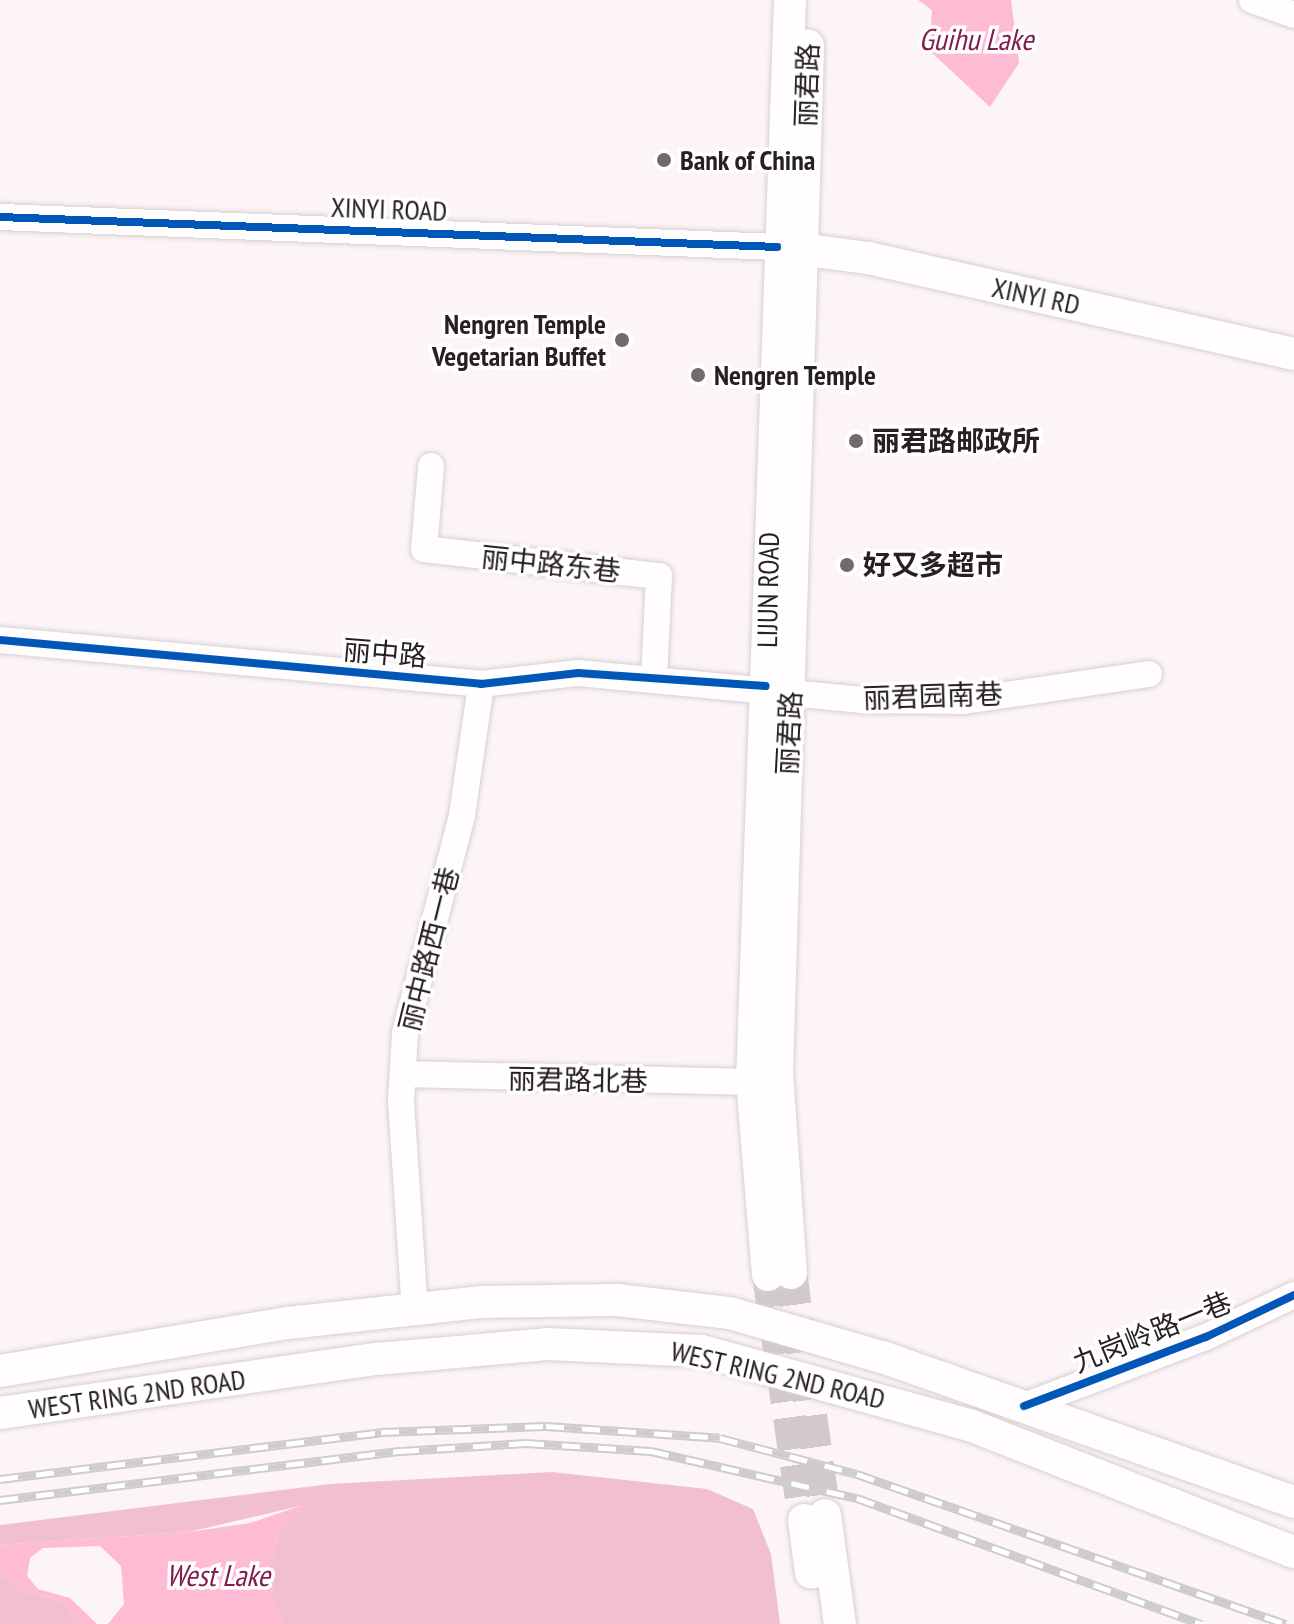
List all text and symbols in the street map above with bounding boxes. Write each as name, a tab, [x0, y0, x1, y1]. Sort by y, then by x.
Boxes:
water label: Guihu Lake	[919, 21, 1033, 57]
street label: 丽君路	[789, 42, 825, 128]
place label: Bank of China	[680, 143, 816, 177]
marker: Bank of China	[655, 151, 673, 169]
street label: XINYI ROAD	[330, 190, 448, 228]
street label: XINYI RD	[989, 270, 1083, 322]
place label: Nengren Temple Vegetarian Buffet	[432, 307, 606, 373]
marker: Nengren Temple Vegetarian Buffet	[613, 331, 631, 349]
place label: Nengren Temple	[714, 358, 877, 392]
marker: Nengren Temple	[689, 366, 707, 384]
place label: 丽君路邮政所	[872, 424, 1040, 458]
marker: 丽君路邮政所	[847, 432, 865, 450]
street label: LIJUN ROAD	[750, 532, 786, 648]
street label: 丽中路东巷	[480, 540, 622, 588]
place label: 好又多超市	[863, 548, 1003, 582]
marker: 好又多超市	[838, 556, 856, 574]
street label: 丽中路	[342, 633, 428, 673]
street label: 丽君园南巷	[862, 677, 1004, 715]
street label: 丽君路	[770, 690, 808, 776]
street label: 丽中路西一巷	[392, 863, 466, 1035]
street label: 丽君路北巷	[508, 1062, 648, 1098]
street label: 九岗岭路一巷	[1068, 1285, 1236, 1379]
street label: WEST RING 2ND ROAD	[667, 1334, 889, 1416]
street label: WEST RING 2ND ROAD	[26, 1362, 248, 1426]
water label: West Lake	[166, 1557, 270, 1593]

